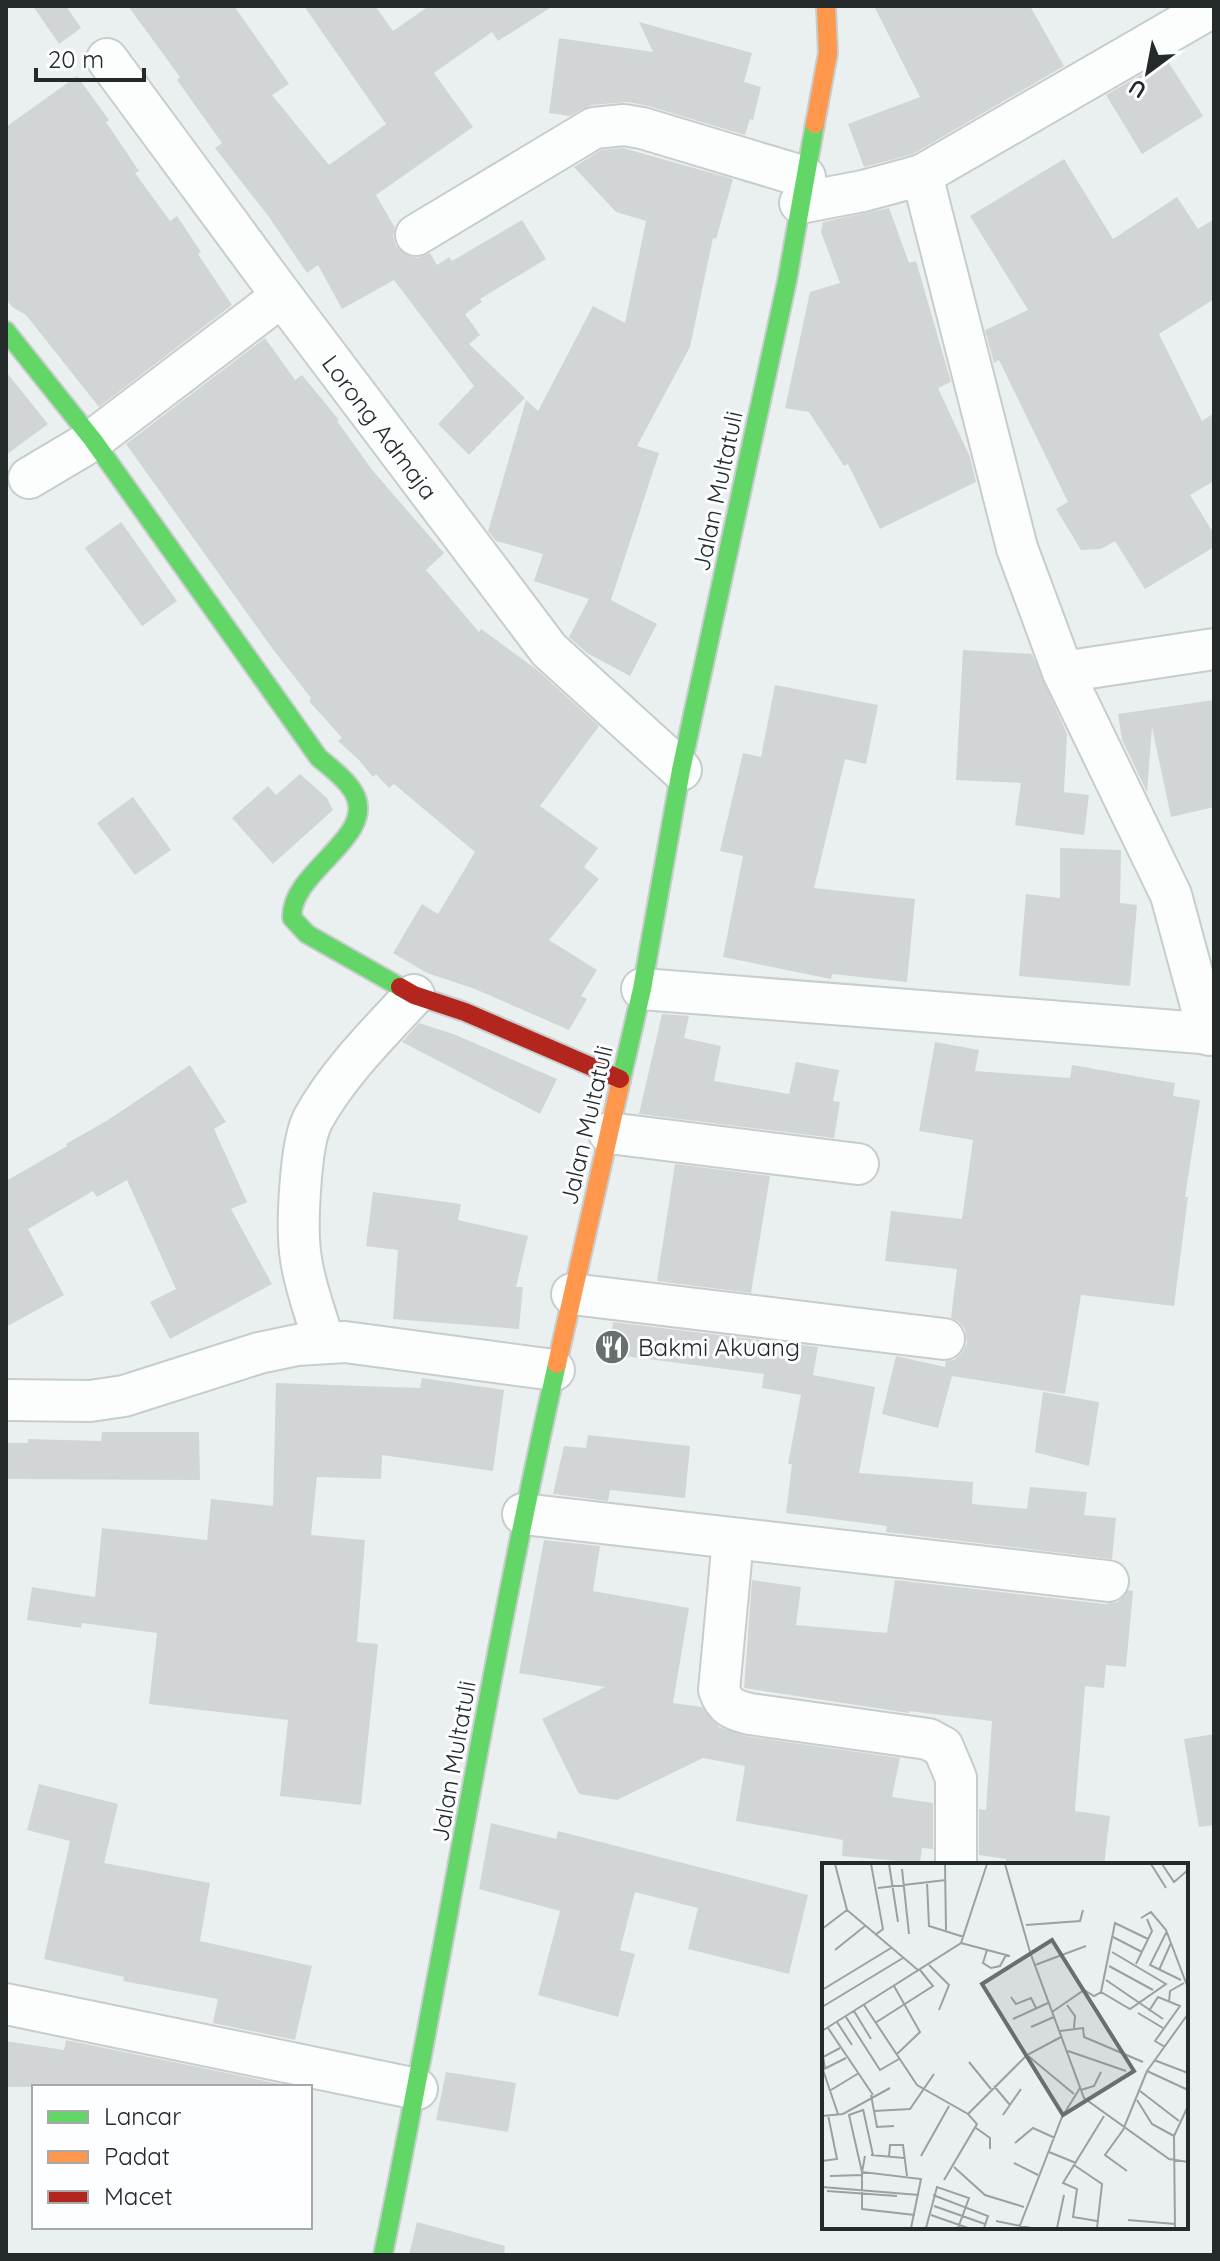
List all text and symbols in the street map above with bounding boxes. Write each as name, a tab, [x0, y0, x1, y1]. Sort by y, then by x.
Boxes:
scale bar	[36, 32, 144, 82]
north arrow	[1108, 32, 1188, 112]
text: 20 m	[48, 44, 104, 74]
text: U	[1123, 73, 1151, 105]
street label: Lorong Admaja	[316, 349, 444, 505]
street label: Jalan Multatuli	[685, 408, 749, 574]
street label: Jalan Multatuli	[553, 1042, 619, 1208]
restaurant icon: Bakmi Akuang	[593, 1328, 631, 1366]
place label: Bakmi Akuang	[638, 1332, 800, 1362]
street label: Jalan Multatuli	[424, 1678, 482, 1844]
inset map	[822, 1863, 1188, 2229]
legend	[32, 2085, 312, 2229]
text: Lancar	[104, 2101, 181, 2131]
text: Padat	[104, 2141, 170, 2171]
text: Macet	[104, 2181, 173, 2211]

